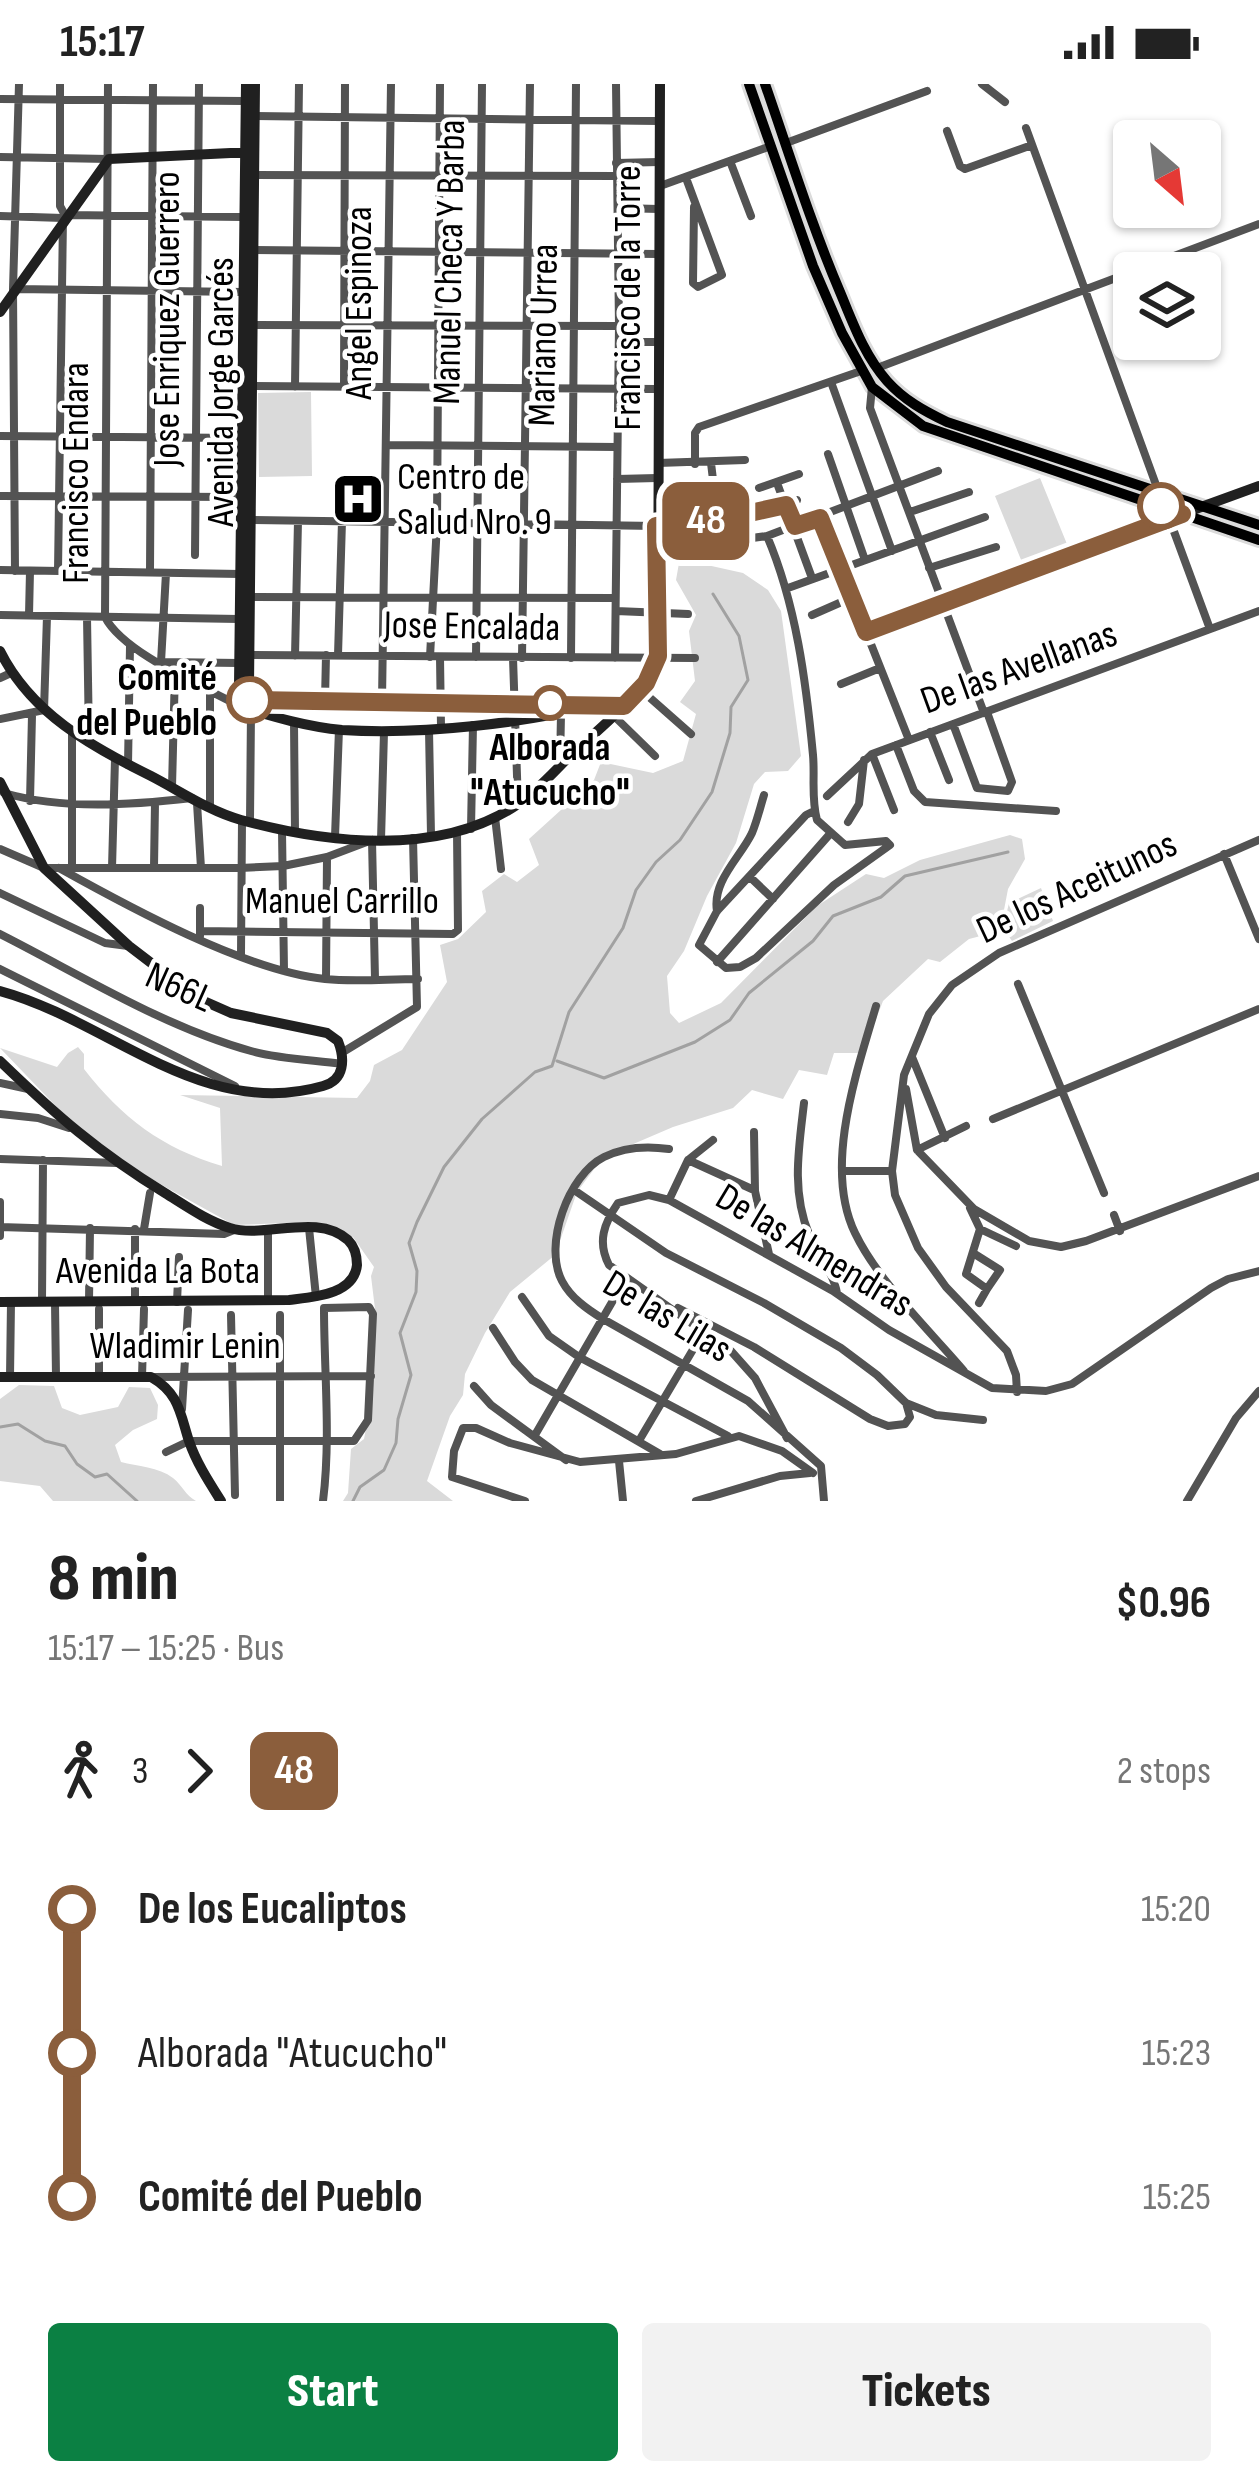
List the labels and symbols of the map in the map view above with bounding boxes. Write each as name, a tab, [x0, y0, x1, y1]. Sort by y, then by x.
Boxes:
street label: Manuel Checa Y Barba	[424, 119, 476, 405]
north arrow	[1113, 120, 1221, 228]
street label: Francisco de la Torre	[605, 165, 652, 431]
street label: Jose Enriquez Guerrero	[144, 171, 191, 468]
street label: Angel Espinoza	[336, 206, 383, 401]
street label: Mariano Urrea	[519, 243, 569, 427]
street label: Avenida Jorge Garcés	[198, 257, 245, 528]
street label: Francisco Endara	[53, 362, 100, 584]
place label: Centro de Salud Nro. 9	[397, 454, 552, 546]
hospital icon: Centro de Salud Nro. 9	[330, 471, 386, 527]
line badge: 48	[652, 482, 760, 560]
unlabelled marker	[1139, 484, 1183, 528]
street label: Jose Encalada	[382, 602, 561, 652]
street label: De las Avellanas	[914, 611, 1124, 725]
place label: Comité del Pueblo	[76, 655, 217, 747]
marker: Comité del Pueblo	[228, 678, 272, 722]
marker: Alborada "Atucucho"	[534, 687, 566, 719]
place label: Alborada "Atucucho"	[470, 725, 630, 817]
street label: De los Aceitunos	[969, 821, 1185, 955]
street label: Manuel Carrillo	[245, 878, 439, 925]
street label: N66L	[138, 953, 220, 1023]
street label: De las Almendras	[707, 1174, 921, 1328]
street label: Avenida La Bota	[55, 1248, 260, 1295]
street label: De las Lilas	[594, 1260, 740, 1374]
street label: Wladimir Lenin	[89, 1323, 281, 1370]

